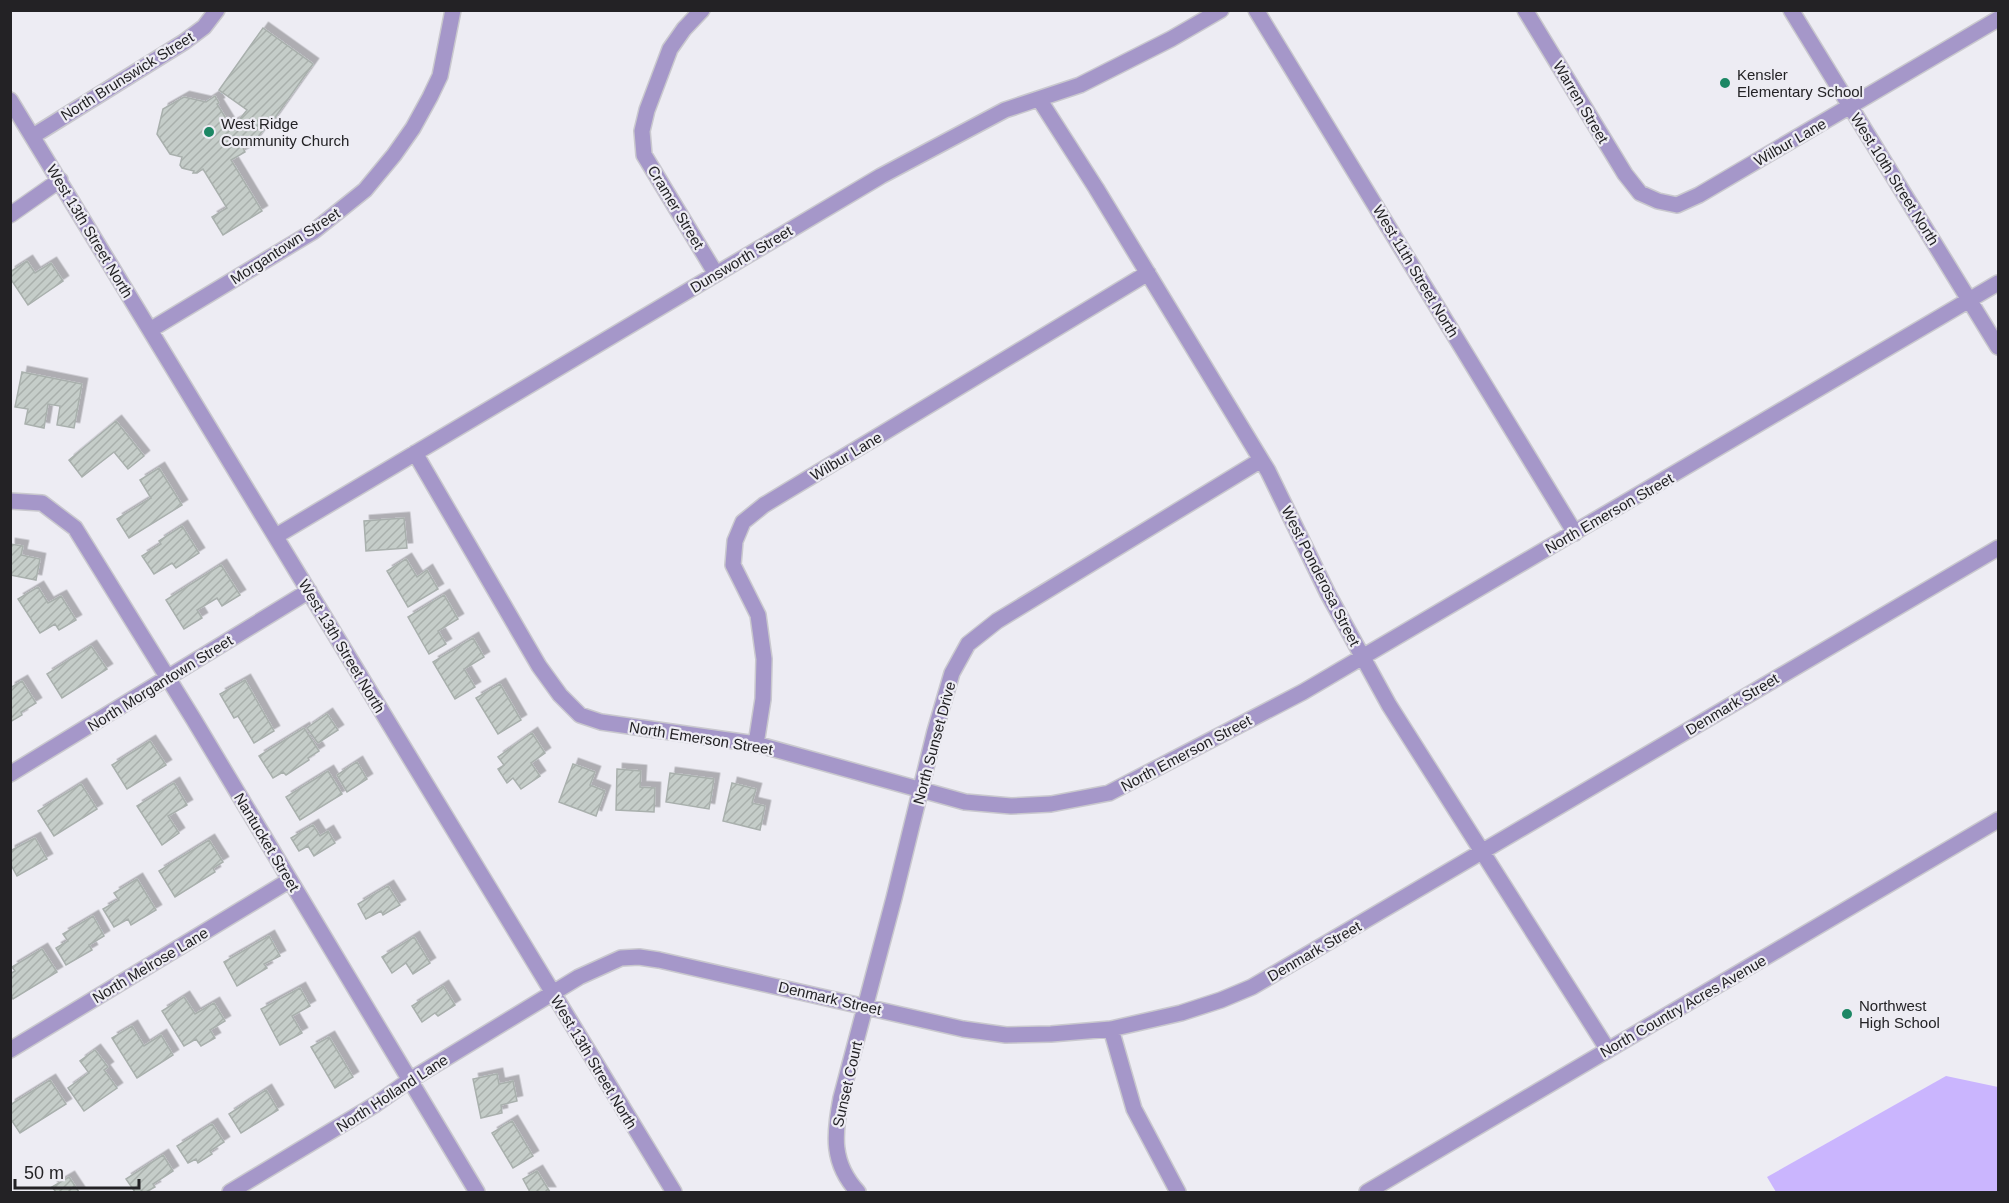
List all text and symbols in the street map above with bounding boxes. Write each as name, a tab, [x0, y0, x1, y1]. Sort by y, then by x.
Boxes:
street label: North Brunswick Street	[57, 28, 197, 124]
street label: Warren Street	[1550, 58, 1613, 147]
place label: Kensler Elementary School	[1737, 66, 1863, 100]
marker: Kensler Elementary School	[1718, 76, 1732, 90]
street label: West 10th Street North	[1847, 110, 1943, 248]
place label: West Ridge Community Church	[221, 115, 349, 149]
street label: Wilbur Lane	[1751, 115, 1829, 169]
marker: West Ridge Community Church	[202, 125, 216, 139]
street label: West 13th Street North	[43, 161, 137, 301]
street label: Cramer Street	[644, 162, 708, 252]
street label: West 11th Street North	[1370, 202, 1462, 340]
street label: Morgantown Street	[227, 204, 343, 288]
street label: Dunsworth Street	[687, 221, 796, 296]
street label: Wilbur Lane	[807, 428, 885, 484]
street label: North Emerson Street	[1542, 469, 1677, 557]
street label: West Ponderosa Street	[1278, 503, 1364, 650]
street label: West 13th Street North	[295, 576, 389, 716]
street label: North Morgantown Street	[84, 631, 236, 735]
street label: Denmark Street	[1683, 669, 1782, 738]
street label: North Sunset Drive	[909, 680, 959, 806]
street label: North Emerson Street	[1118, 711, 1255, 795]
street label: North Emerson Street	[628, 718, 775, 758]
street label: Nantucket Street	[231, 790, 303, 895]
street label: Denmark Street	[1264, 917, 1364, 985]
street label: North Melrose Lane	[89, 924, 211, 1006]
street label: North Country Acres Avenue	[1597, 951, 1769, 1061]
street label: Denmark Street	[777, 978, 884, 1018]
street label: West 13th Street North	[547, 992, 641, 1132]
place label: Northwest High School	[1859, 997, 1940, 1031]
marker: Northwest High School	[1840, 1007, 1854, 1021]
street label: Sunset Court	[829, 1039, 865, 1129]
street label: North Holland Lane	[333, 1051, 451, 1135]
scale bar	[15, 1152, 140, 1190]
text: 50 m	[24, 1163, 64, 1183]

